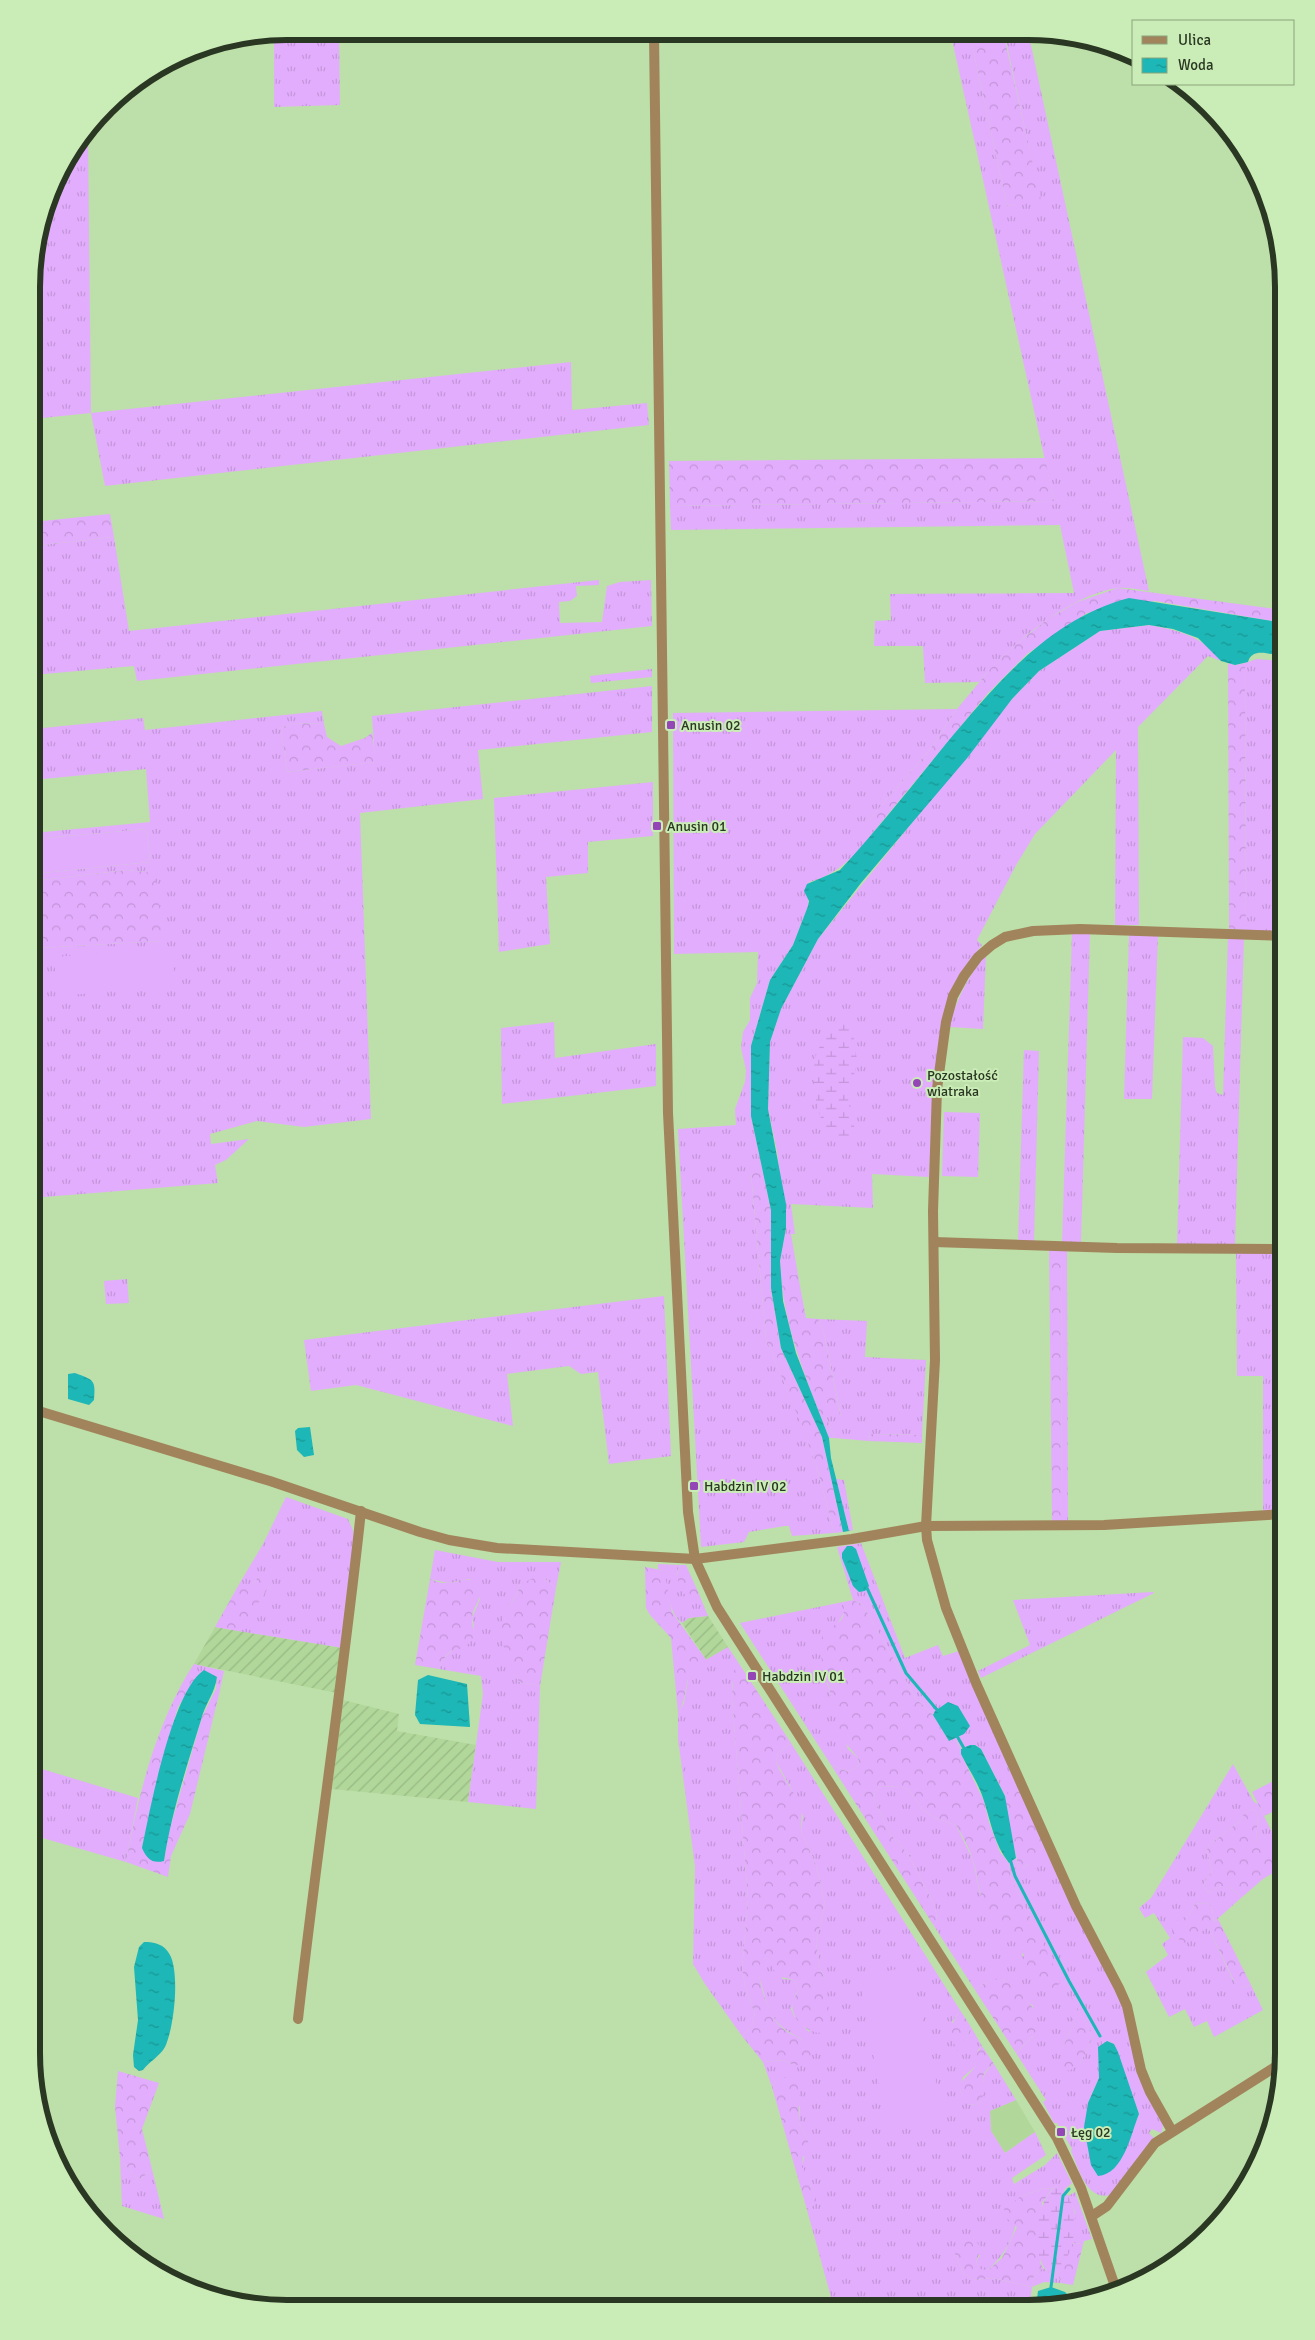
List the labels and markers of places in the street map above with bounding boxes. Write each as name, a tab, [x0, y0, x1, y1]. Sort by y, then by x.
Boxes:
place label: Anusin 02	[681, 717, 741, 734]
marker: Anusin 02	[665, 719, 677, 731]
place label: Anusin 01	[667, 818, 727, 835]
marker: Anusin 01	[651, 820, 663, 832]
place label: Pozostałość wiatraka	[927, 1067, 998, 1100]
marker: Pozostałość wiatraka	[911, 1077, 923, 1089]
place label: Habdzin IV 02	[704, 1478, 786, 1495]
marker: Habdzin IV 02	[688, 1480, 700, 1492]
place label: Habdzin IV 01	[762, 1668, 844, 1685]
marker: Habdzin IV 01	[746, 1670, 758, 1682]
place label: Łęg 02	[1071, 2124, 1111, 2141]
marker: Łęg 02	[1055, 2126, 1067, 2138]

